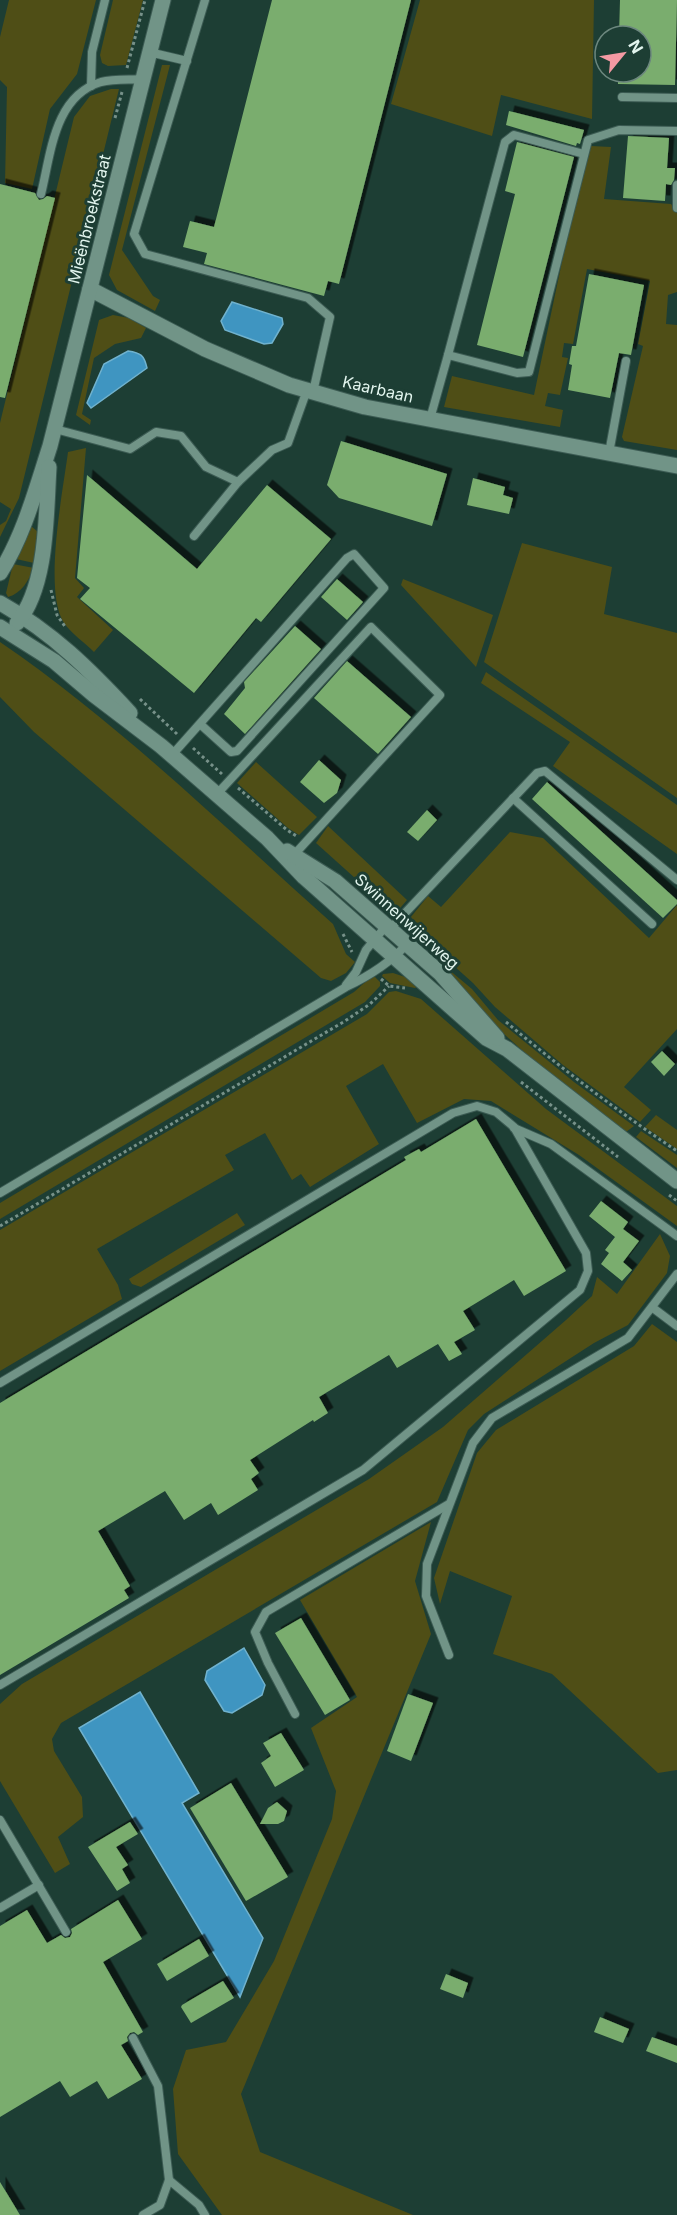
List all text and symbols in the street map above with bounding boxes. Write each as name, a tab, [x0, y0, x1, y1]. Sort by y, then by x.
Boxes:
north arrow	[593, 24, 653, 84]
text: N	[624, 36, 648, 57]
street label: Mieënbroekstraat	[63, 152, 115, 286]
street label: Kaarbaan	[340, 371, 416, 407]
street label: Swinnenwijerweg	[351, 869, 463, 973]

